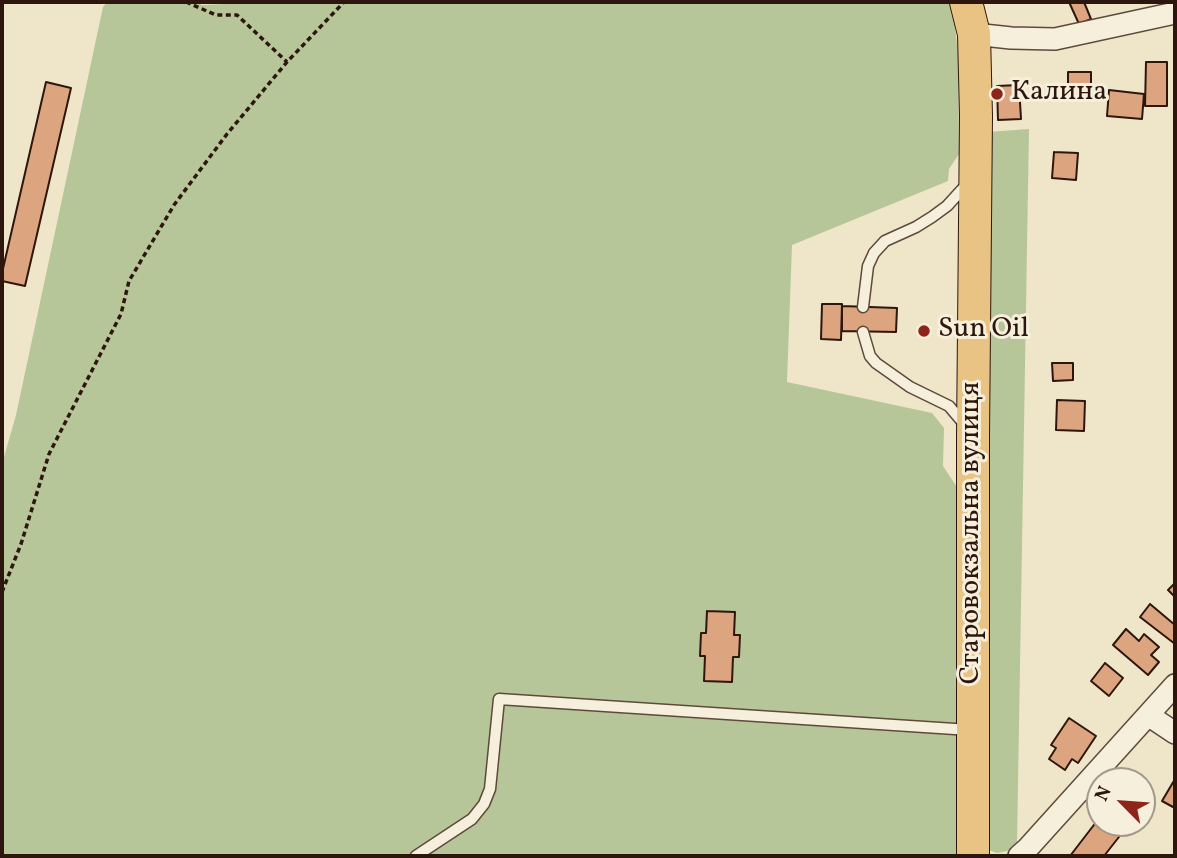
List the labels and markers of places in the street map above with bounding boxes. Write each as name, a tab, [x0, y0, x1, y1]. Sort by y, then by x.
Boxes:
place label: Калина	[1011, 77, 1107, 111]
marker: Калина	[989, 86, 1005, 102]
place label: Sun Oil	[938, 314, 1029, 348]
marker: Sun Oil	[916, 323, 932, 339]

